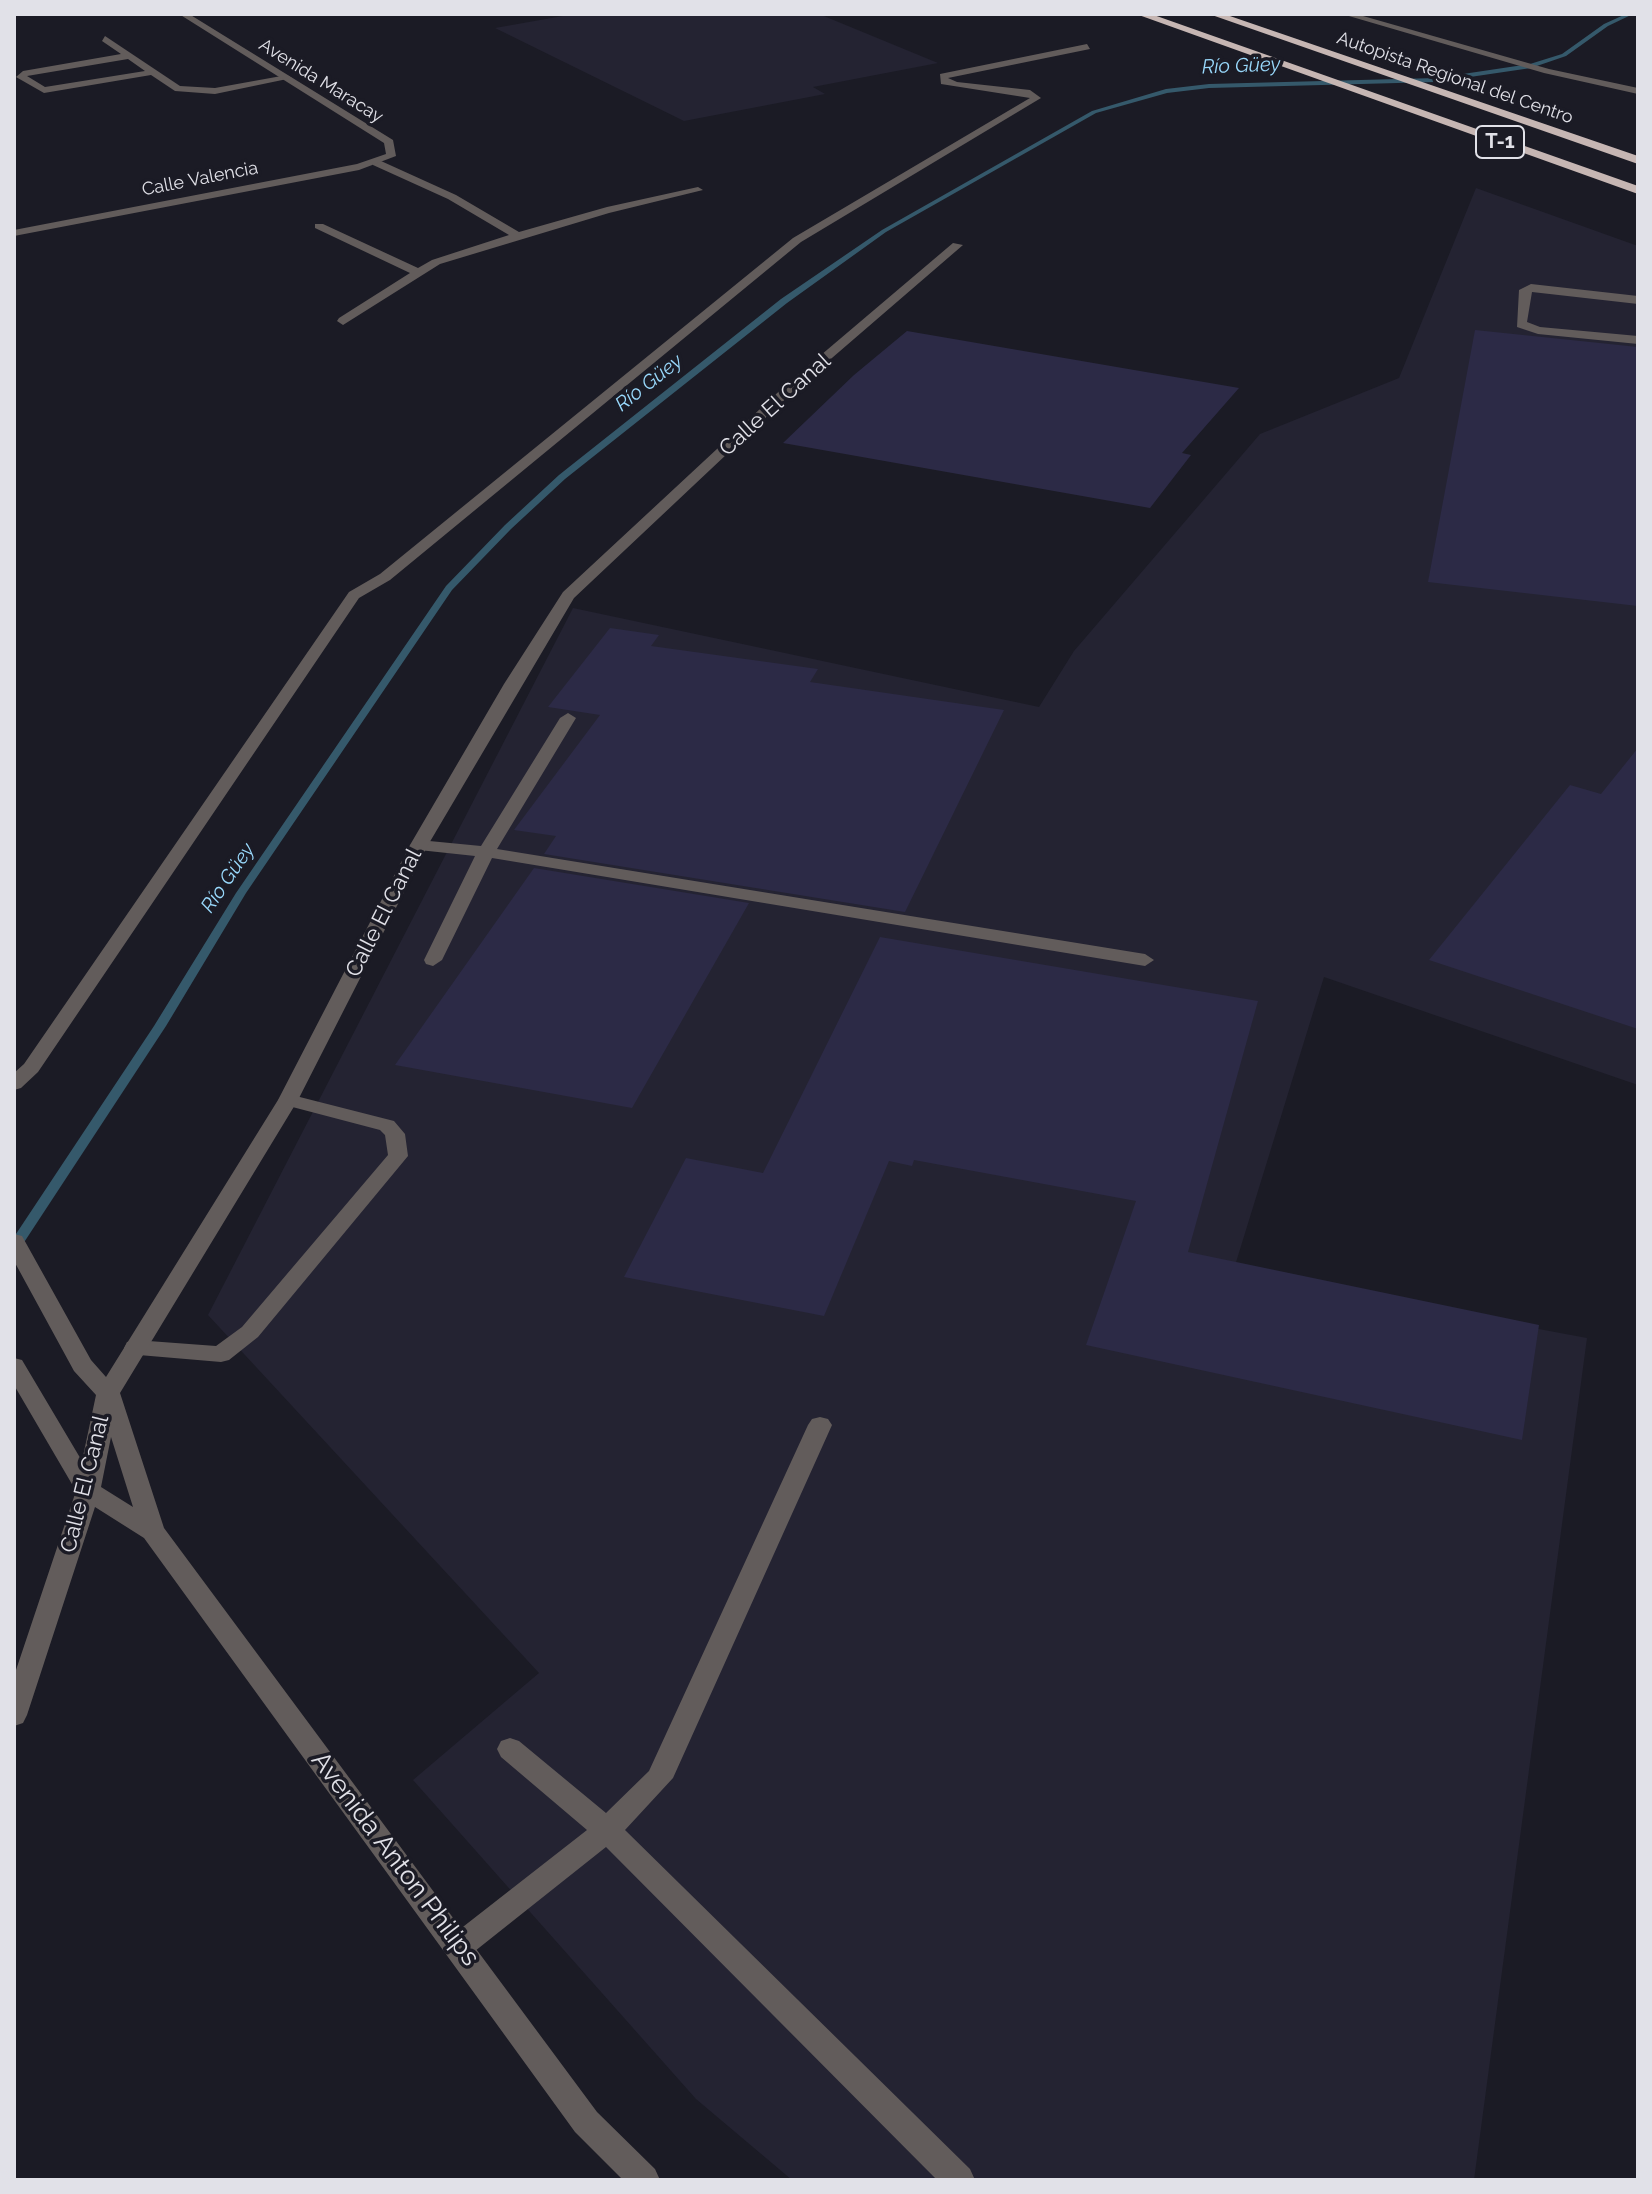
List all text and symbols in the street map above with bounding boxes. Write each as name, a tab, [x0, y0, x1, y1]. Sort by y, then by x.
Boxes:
street label: Autopista Regional del Centro	[1334, 27, 1576, 129]
street label: Avenida Maracay	[255, 34, 387, 128]
water label: Río Güey	[1201, 53, 1281, 79]
road number: T-1	[1476, 126, 1524, 158]
street label: Calle Valencia	[140, 157, 260, 201]
street label: Calle El Canal	[714, 348, 836, 462]
water label: Río Güey	[611, 349, 687, 417]
water label: Río Güey	[196, 839, 260, 917]
street label: Calle El Canal	[340, 844, 428, 982]
street label: Calle El Canal	[55, 1413, 115, 1555]
street label: Avenida Anton Philips	[304, 1746, 486, 1972]

